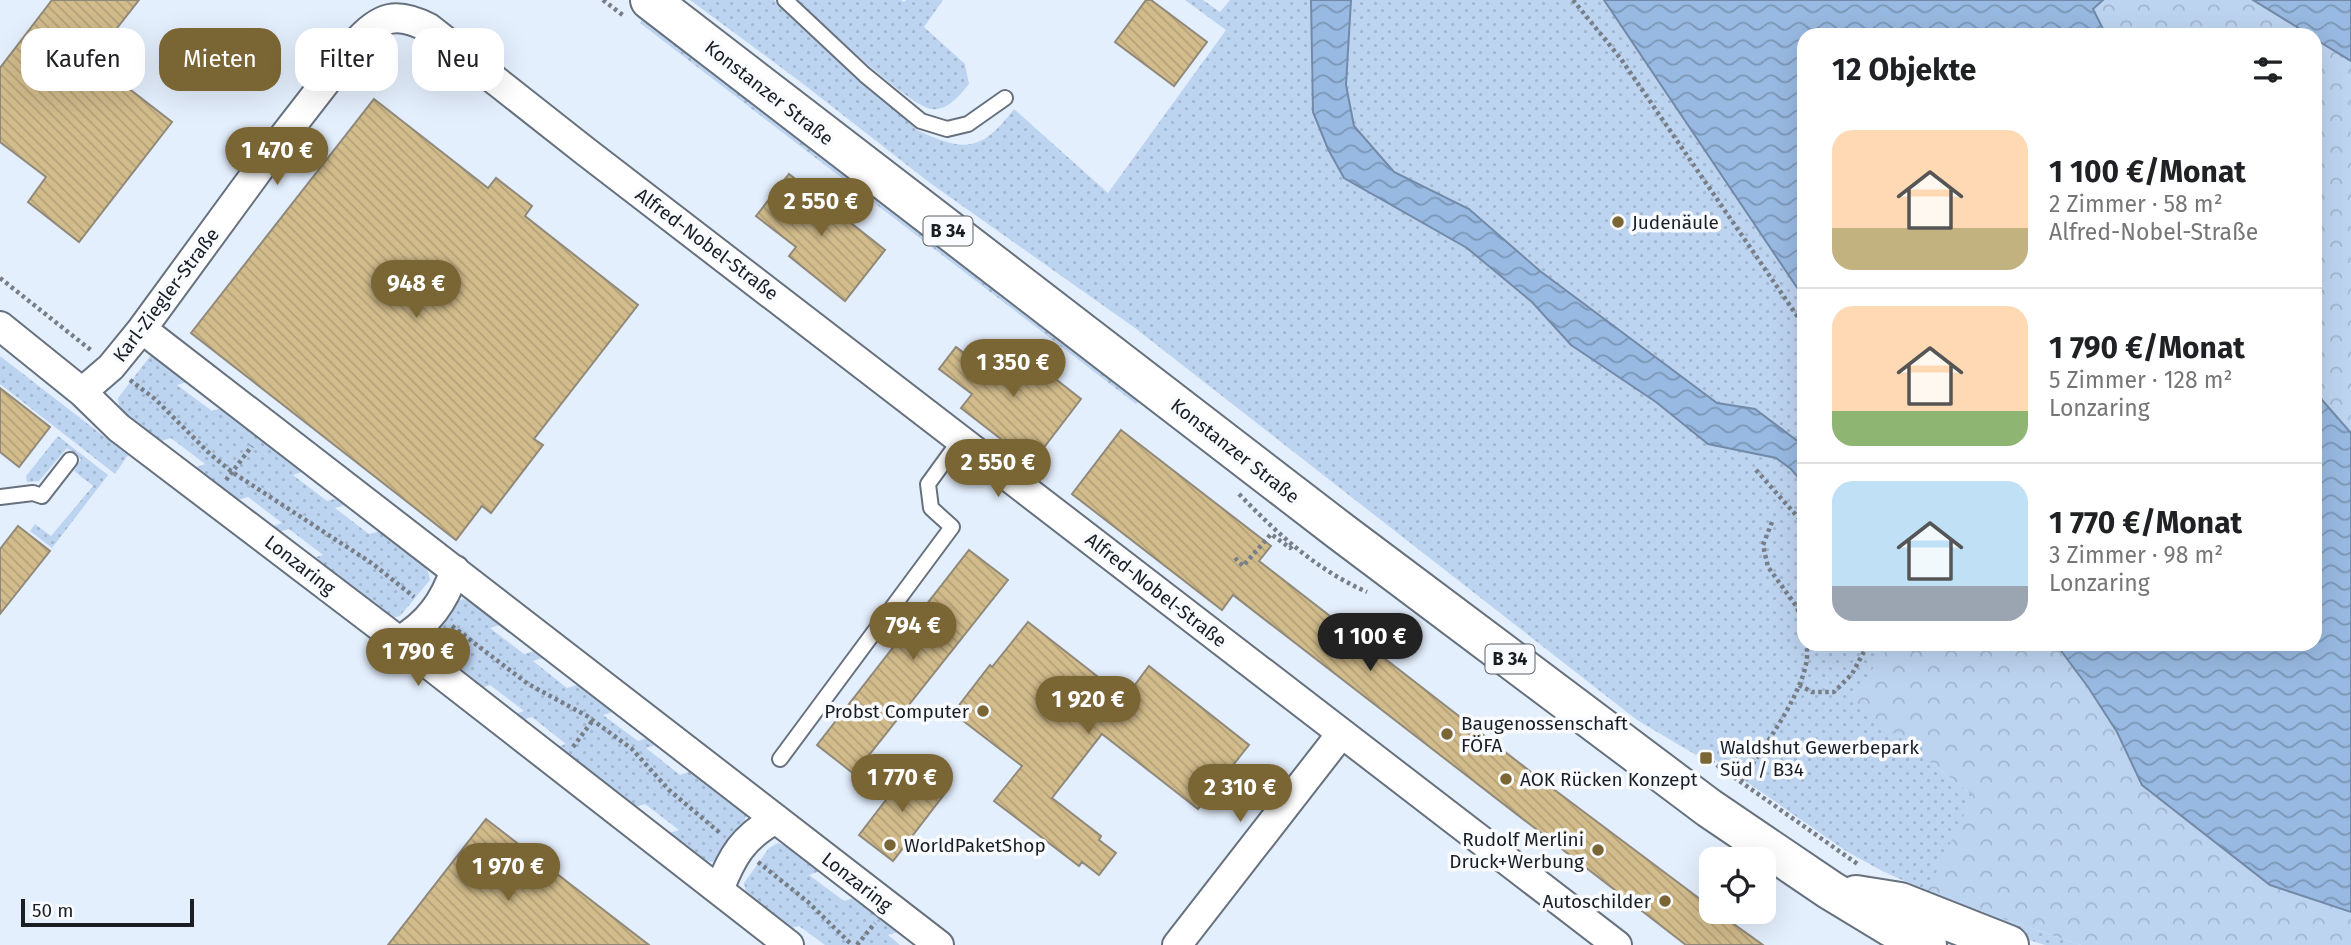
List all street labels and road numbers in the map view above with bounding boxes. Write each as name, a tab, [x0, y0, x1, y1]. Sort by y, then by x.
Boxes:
street label: Konstanzer Straße	[700, 36, 838, 150]
street label: Alfred-Nobel-Straße	[631, 183, 783, 305]
road number: B 34	[923, 216, 972, 246]
street label: Karl-Ziegler-Straße	[108, 223, 224, 367]
street label: Konstanzer Straße	[1166, 394, 1304, 508]
street label: Alfred-Nobel-Straße	[1081, 528, 1231, 652]
street label: Lonzaring	[260, 530, 340, 600]
road number: B 34	[1486, 644, 1534, 674]
street label: Lonzaring	[817, 847, 897, 917]

